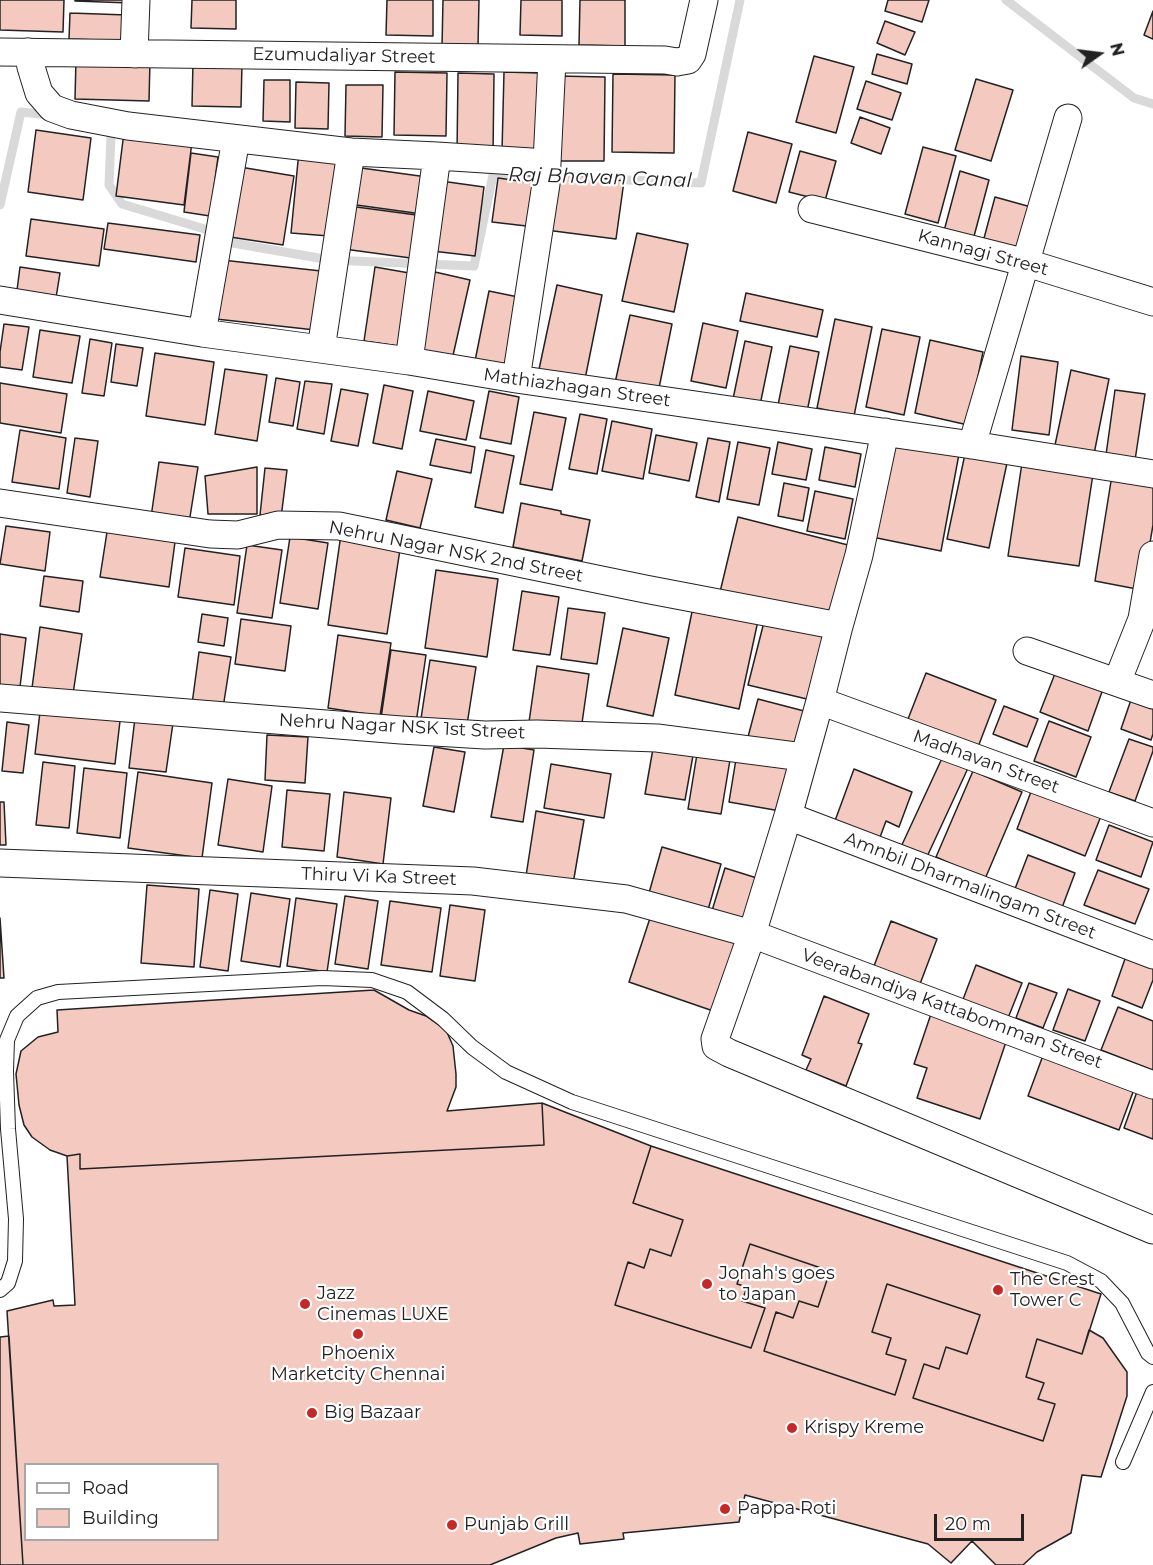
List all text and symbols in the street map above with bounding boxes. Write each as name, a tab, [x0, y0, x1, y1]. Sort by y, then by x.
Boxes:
north arrow	[1069, 24, 1129, 84]
text: N	[1106, 41, 1128, 58]
street label: Ezumudaliyar Street	[252, 44, 436, 68]
water label: Raj Bhavan Canal	[508, 163, 692, 193]
street label: Kannagi Street	[915, 225, 1051, 281]
street label: Mathiazhagan Street	[482, 364, 672, 412]
street label: Nehru Nagar NSK 2nd Street	[327, 517, 585, 587]
street label: Nehru Nagar NSK 1st Street	[278, 710, 526, 744]
street label: Madhavan Street	[910, 726, 1062, 798]
street label: Amnbil Dharmalingam Street	[841, 828, 1099, 944]
street label: Thiru Vi Ka Street	[301, 863, 457, 891]
street label: Veerabandiya Kattabomman Street	[799, 944, 1105, 1074]
place label: Jonah's goes to Japan	[719, 1263, 835, 1306]
place label: The Crest Tower C	[1010, 1269, 1095, 1312]
marker: Jonah's goes to Japan	[700, 1277, 714, 1291]
place label: Jazz Cinemas LUXE	[317, 1283, 449, 1326]
marker: The Crest Tower C	[991, 1283, 1005, 1297]
marker: Jazz Cinemas LUXE	[298, 1297, 312, 1311]
marker: Phoenix Marketcity Chennai	[351, 1327, 365, 1341]
place label: Phoenix Marketcity Chennai	[271, 1343, 445, 1386]
place label: Big Bazaar	[324, 1402, 421, 1424]
marker: Big Bazaar	[305, 1406, 319, 1420]
place label: Krispy Kreme	[804, 1417, 924, 1439]
marker: Krispy Kreme	[785, 1421, 799, 1435]
legend	[24, 1463, 219, 1541]
text: Road	[82, 1477, 129, 1499]
place label: Pappa Roti	[737, 1498, 836, 1520]
marker: Pappa Roti	[718, 1502, 732, 1516]
scale bar	[937, 1502, 1027, 1540]
text: Building	[82, 1507, 159, 1529]
text: 20 m	[945, 1513, 991, 1535]
place label: Punjab Grill	[464, 1514, 569, 1536]
marker: Punjab Grill	[445, 1518, 459, 1532]

